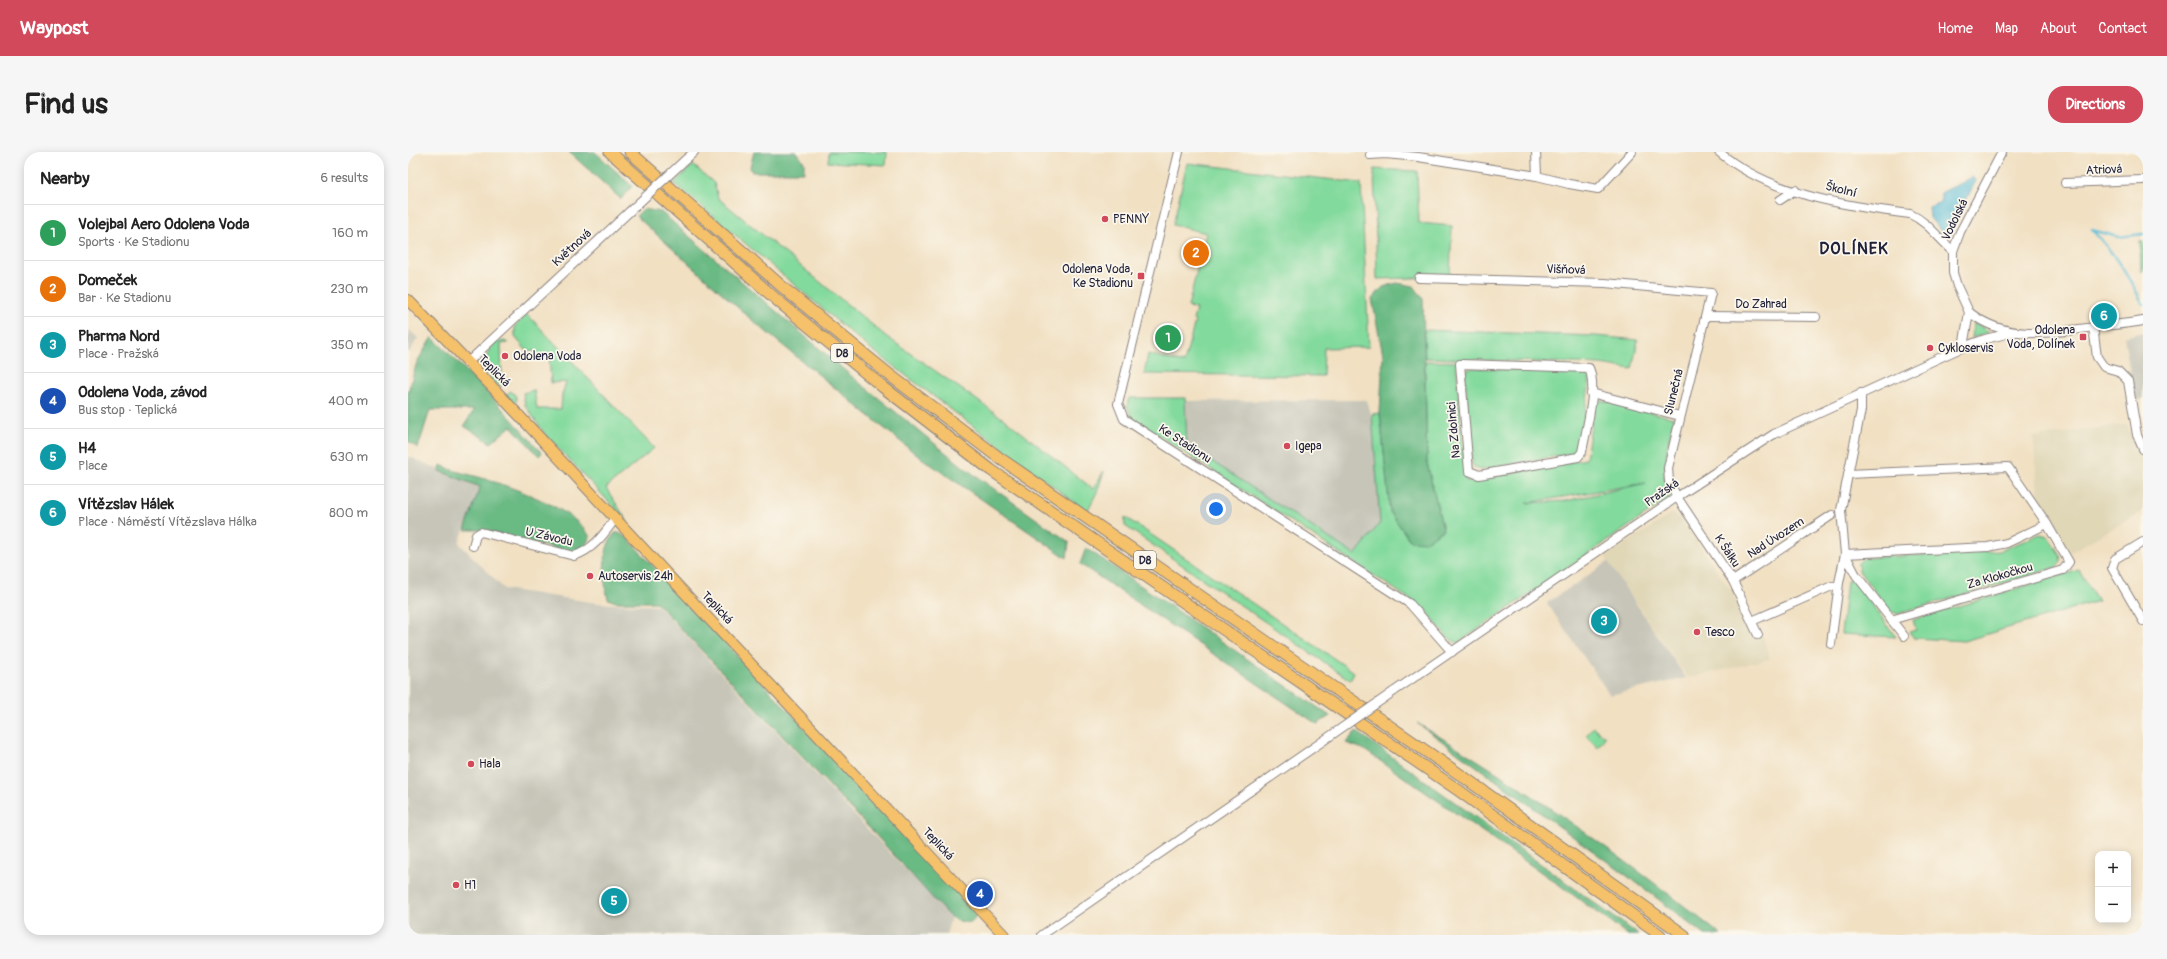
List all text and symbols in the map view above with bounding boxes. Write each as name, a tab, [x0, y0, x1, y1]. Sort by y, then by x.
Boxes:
text: Waypost	[20, 16, 89, 40]
text: Home	[1938, 20, 1973, 37]
text: Map	[1995, 20, 2018, 37]
text: About	[2040, 20, 2076, 37]
text: Contact	[2098, 20, 2147, 37]
button: Directions	[2048, 86, 2143, 123]
text: Find us	[24, 87, 108, 122]
street label: Atriová	[2085, 162, 2123, 178]
text: Nearby	[40, 168, 89, 189]
text: 6 results	[321, 170, 368, 186]
street label: Školní	[1824, 178, 1858, 201]
street label: Vodolská	[1938, 196, 1972, 243]
place label: PENNY	[1113, 212, 1149, 227]
marker: PENNY	[1100, 214, 1110, 224]
text: Volejbal Aero Odolena Voda	[78, 215, 250, 234]
text: 1	[50, 225, 56, 241]
text: 160 m	[332, 225, 368, 241]
street label: Květnová	[549, 226, 595, 270]
text: Sports · Ke Stadionu	[78, 234, 190, 250]
pin: 2	[1183, 238, 1209, 268]
district label: DOLÍNEK	[1819, 238, 1889, 259]
place label: Odolena Voda, Ke Stadionu	[1062, 262, 1133, 291]
street label: Višňová	[1546, 262, 1586, 278]
text: Domeček	[78, 271, 137, 290]
marker: Odolena Voda, Ke Stadionu	[1136, 271, 1146, 281]
text: 2	[49, 281, 57, 297]
text: 230 m	[331, 281, 368, 297]
text: Bar · Ke Stadionu	[78, 290, 171, 306]
street label: Do Zahrad	[1735, 297, 1787, 312]
pin: 6	[2091, 301, 2117, 331]
pin: 1	[1155, 323, 1181, 353]
place label: Odolena Voda, Dolínek	[2007, 323, 2075, 352]
text: Pharma Nord	[78, 327, 160, 346]
marker: Odolena Voda, Dolínek	[2078, 332, 2088, 342]
text: 3	[49, 337, 57, 353]
text: 350 m	[330, 337, 368, 353]
place label: Cykloservis	[1938, 341, 1994, 356]
marker: Cykloservis	[1925, 343, 1935, 353]
road number: D8	[831, 344, 853, 362]
text: Place · Pražská	[78, 346, 159, 362]
place label: Odolena Voda	[513, 349, 582, 364]
marker: Odolena Voda	[500, 351, 510, 361]
street label: Teplická	[475, 352, 513, 390]
street label: Slunečná	[1661, 367, 1687, 417]
text: Odolena Voda, závod	[78, 383, 207, 402]
text: 4	[49, 393, 57, 409]
text: 400 m	[328, 393, 368, 409]
street label: Na Zdolnici	[1444, 401, 1464, 459]
text: Bus stop · Teplická	[78, 402, 177, 418]
street label: Ke Stadionu	[1156, 421, 1214, 467]
text: H4	[78, 439, 96, 458]
place label: Igepa	[1295, 439, 1322, 454]
marker: Igepa	[1282, 441, 1292, 451]
text: 5	[49, 449, 57, 465]
text: 630 m	[330, 449, 368, 465]
text: Place	[78, 458, 107, 474]
street label: Pražská	[1642, 476, 1682, 510]
text: Vítězslav Hálek	[78, 495, 174, 514]
your location	[1206, 499, 1226, 519]
text: 6	[49, 505, 57, 521]
text: 800 m	[329, 505, 368, 521]
street label: Nad Úvozem	[1744, 513, 1808, 562]
text: Place · Náměstí Vítězslava Hálka	[78, 514, 257, 530]
street label: U Závodu	[524, 524, 574, 550]
street label: K Šálku	[1711, 531, 1744, 570]
road number: D8	[1134, 551, 1156, 569]
street label: Za Klokočkou	[1965, 559, 2035, 593]
place label: Autoservis 24h	[598, 569, 673, 584]
marker: Autoservis 24h	[585, 571, 595, 581]
street label: Teplická	[698, 589, 736, 628]
pin: 3	[1591, 606, 1617, 636]
place label: Tesco	[1705, 625, 1735, 640]
marker: Tesco	[1692, 627, 1702, 637]
place label: Hala	[479, 757, 501, 772]
marker: Hala	[466, 759, 476, 769]
street label: Teplická	[919, 825, 957, 864]
map controls	[2095, 851, 2131, 923]
button: +	[2095, 851, 2131, 887]
place label: H1	[464, 878, 476, 893]
pin: 4	[967, 879, 993, 909]
marker: H1	[451, 880, 461, 890]
pin: 5	[601, 886, 627, 916]
button: −	[2095, 887, 2131, 923]

